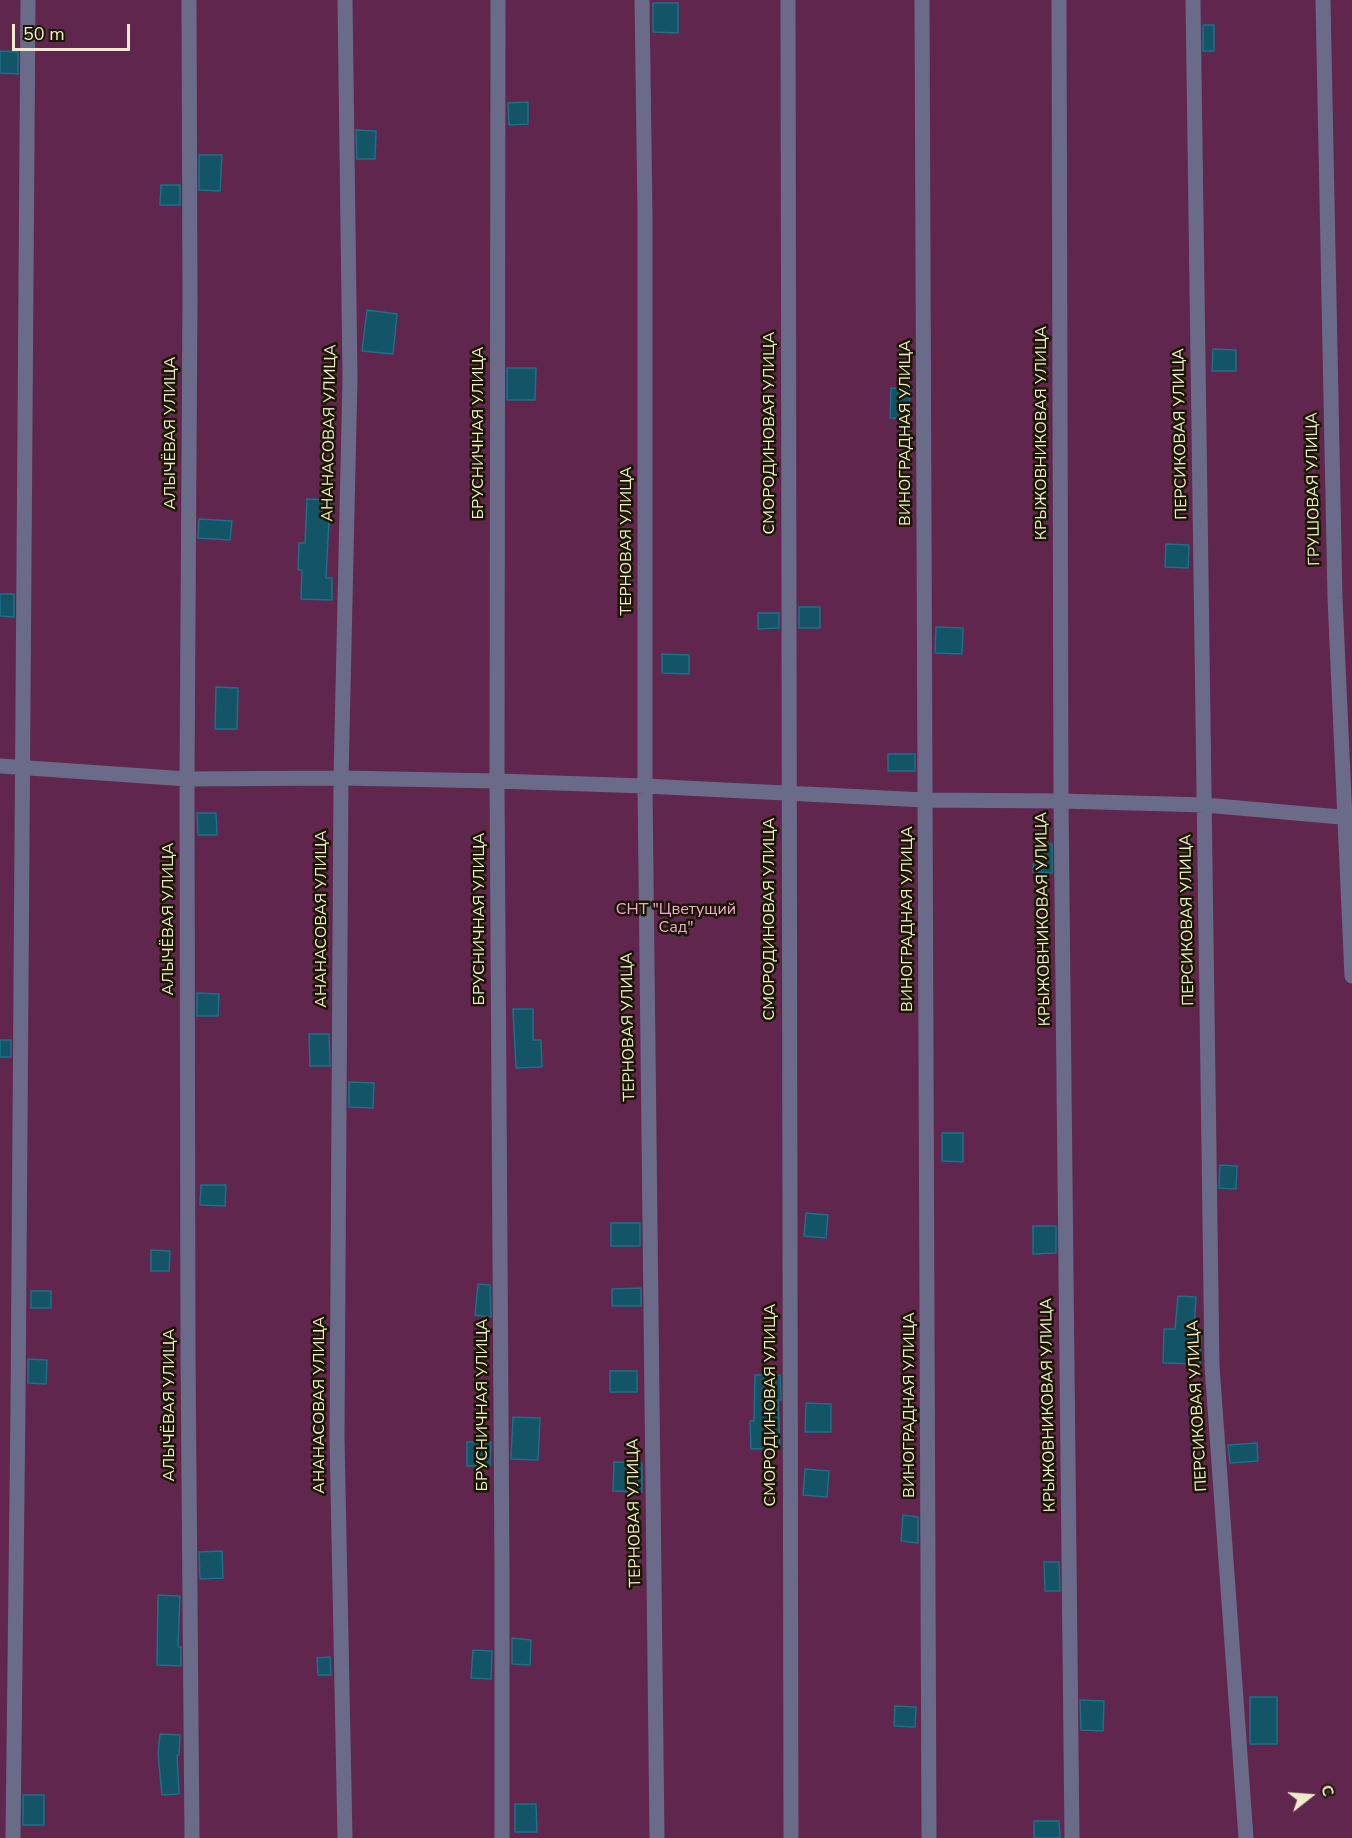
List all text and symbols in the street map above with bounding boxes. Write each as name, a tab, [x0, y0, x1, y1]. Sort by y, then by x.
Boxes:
scale bar	[15, 12, 134, 50]
text: 50 m	[23, 22, 65, 46]
street label: КРЫЖОВНИКОВАЯ УЛИЦА	[1032, 326, 1052, 540]
street label: СМОРОДИНОВАЯ УЛИЦА	[760, 332, 780, 534]
street label: ВИНОГРАДНАЯ УЛИЦА	[896, 340, 916, 526]
street label: АНАНАСОВАЯ УЛИЦА	[319, 344, 341, 522]
street label: БРУСНИЧНАЯ УЛИЦА	[469, 346, 489, 520]
street label: ПЕРСИКОВАЯ УЛИЦА	[1170, 348, 1192, 520]
street label: АЛЫЧЁВАЯ УЛИЦА	[161, 357, 181, 509]
street label: ГРУШОВАЯ УЛИЦА	[1303, 412, 1325, 566]
street label: ТЕРНОВАЯ УЛИЦА	[617, 467, 637, 615]
street label: КРЫЖОВНИКОВАЯ УЛИЦА	[1033, 812, 1055, 1026]
street label: СМОРОДИНОВАЯ УЛИЦА	[760, 818, 780, 1020]
street label: ВИНОГРАДНАЯ УЛИЦА	[898, 826, 918, 1012]
street label: АНАНАСОВАЯ УЛИЦА	[312, 830, 332, 1008]
street label: БРУСНИЧНАЯ УЛИЦА	[470, 832, 490, 1006]
street label: ПЕРСИКОВАЯ УЛИЦА	[1177, 834, 1199, 1006]
street label: АЛЫЧЁВАЯ УЛИЦА	[159, 843, 179, 995]
park label: СНТ "Цветущий Сад"	[616, 900, 736, 938]
street label: ТЕРНОВАЯ УЛИЦА	[618, 952, 640, 1102]
street label: КРЫЖОВНИКОВАЯ УЛИЦА	[1038, 1298, 1060, 1512]
street label: СМОРОДИНОВАЯ УЛИЦА	[761, 1304, 781, 1506]
street label: ВИНОГРАДНАЯ УЛИЦА	[900, 1312, 920, 1498]
street label: АНАНАСОВАЯ УЛИЦА	[310, 1316, 330, 1494]
street label: БРУСНИЧНАЯ УЛИЦА	[473, 1318, 493, 1492]
street label: ПЕРСИКОВАЯ УЛИЦА	[1184, 1320, 1212, 1492]
street label: АЛЫЧЁВАЯ УЛИЦА	[160, 1329, 180, 1481]
street label: ТЕРНОВАЯ УЛИЦА	[624, 1438, 646, 1588]
north arrow	[1280, 1766, 1340, 1826]
text: С	[1315, 1782, 1339, 1799]

